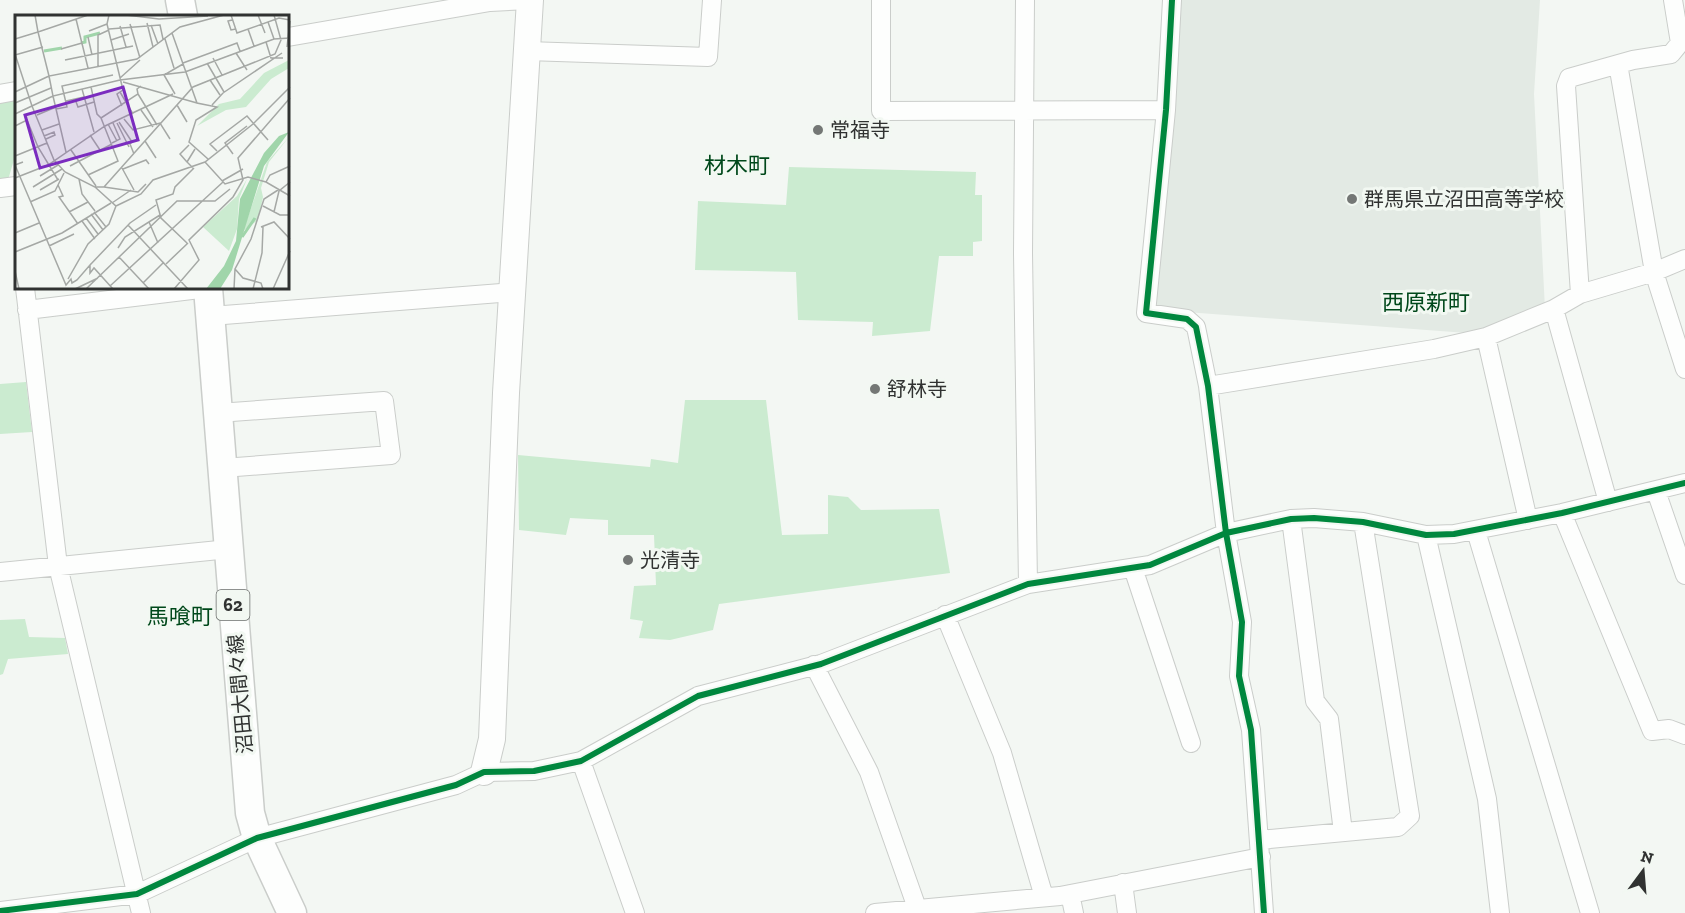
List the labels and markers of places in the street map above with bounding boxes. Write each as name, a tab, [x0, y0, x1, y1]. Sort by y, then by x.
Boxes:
place label: 常福寺	[830, 118, 890, 142]
marker: 常福寺	[811, 123, 825, 137]
place label: 群馬県立沼田高等学校	[1364, 187, 1564, 211]
marker: 群馬県立沼田高等学校	[1345, 192, 1359, 206]
place label: 舒林寺	[887, 377, 947, 401]
marker: 舒林寺	[868, 382, 882, 396]
place label: 光清寺	[640, 548, 700, 572]
marker: 光清寺	[621, 553, 635, 567]

